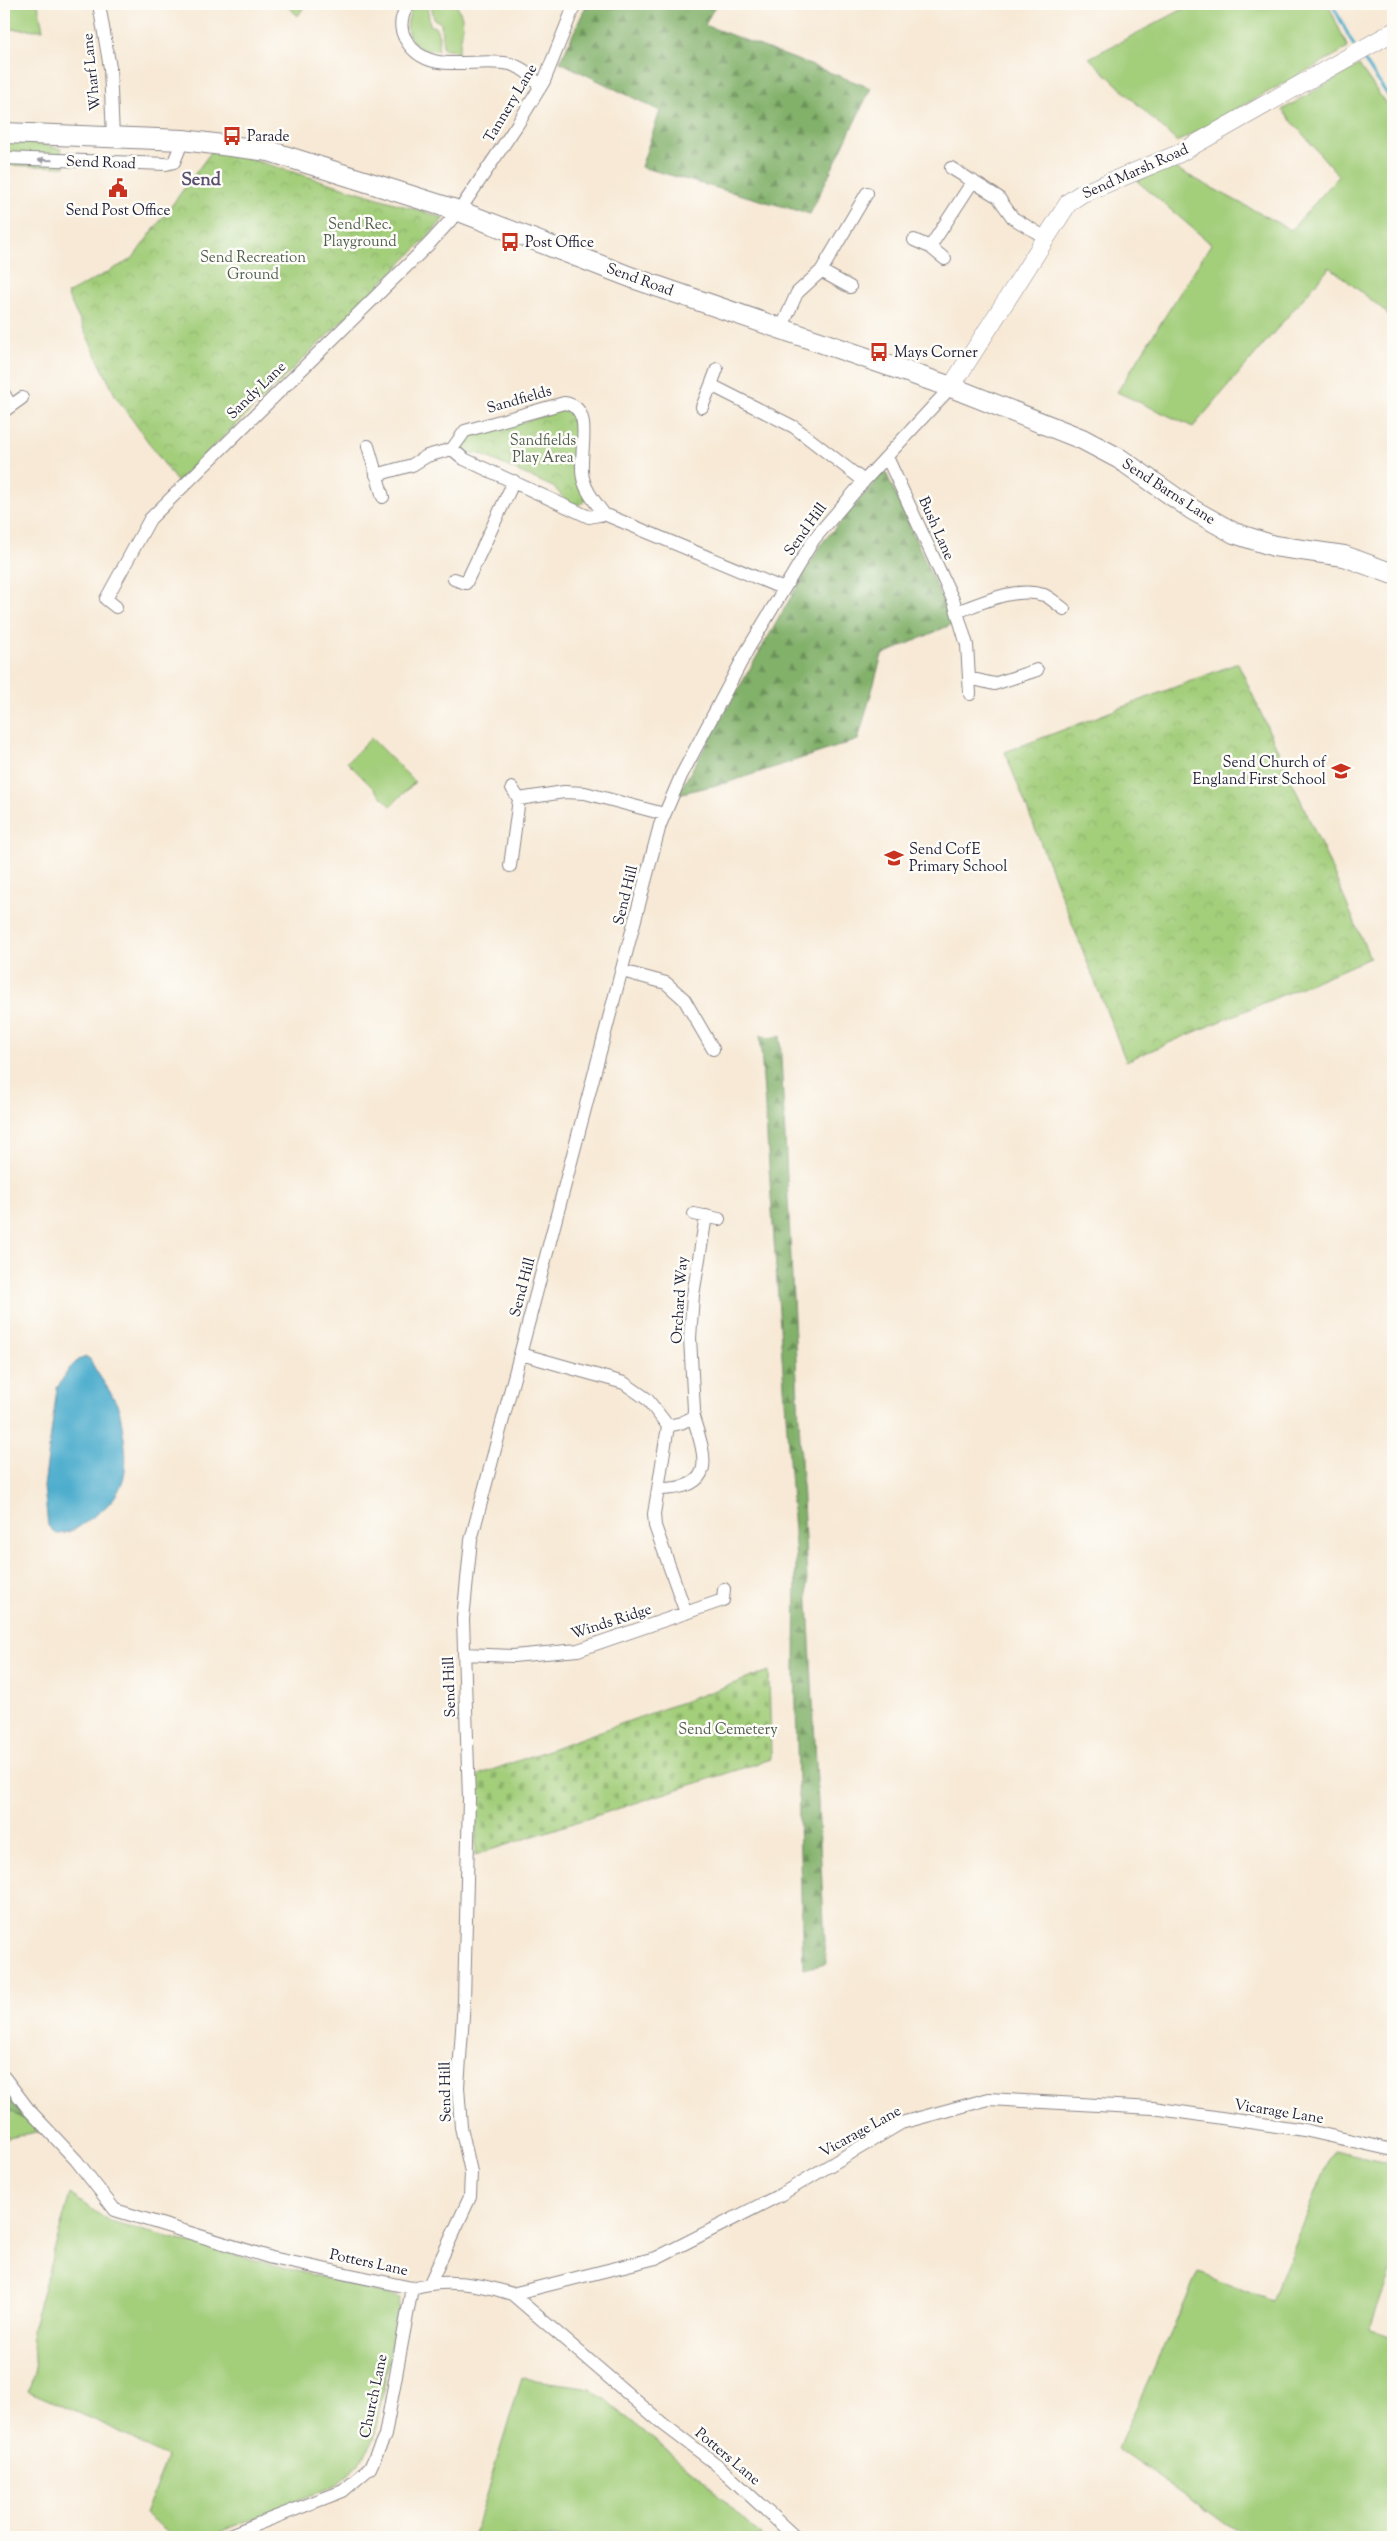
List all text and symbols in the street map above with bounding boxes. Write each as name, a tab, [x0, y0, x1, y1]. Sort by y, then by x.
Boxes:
street label: Wharf Lane	[78, 32, 107, 112]
street label: Tannery Lane	[479, 60, 543, 147]
bus stop icon: Parade	[221, 125, 243, 147]
place label: Parade	[247, 127, 290, 148]
street label: Send Marsh Road	[1079, 139, 1192, 205]
street label: Send Road	[66, 152, 137, 175]
one-way arrow	[37, 156, 53, 164]
district label: Send	[181, 168, 222, 194]
public building icon: Send Post Office	[107, 177, 129, 199]
place label: Send Post Office	[65, 201, 171, 222]
park label: Send Rec. Playground	[323, 215, 397, 253]
bus stop icon: Post Office	[499, 231, 521, 253]
place label: Post Office	[525, 233, 594, 254]
park label: Send Recreation Ground	[200, 248, 306, 286]
street label: Send Road	[603, 259, 676, 302]
bus stop icon: Mays Corner	[868, 341, 890, 363]
place label: Mays Corner	[894, 343, 978, 364]
street label: Sandy Lane	[223, 357, 291, 425]
street label: Sandfields	[485, 381, 554, 420]
park label: Sandfields Play Area	[510, 431, 576, 469]
street label: Send Barns Lane	[1117, 454, 1219, 530]
street label: Bush Lane	[912, 493, 959, 564]
street label: Send Hill	[780, 499, 833, 561]
place label: Send Church of England First School	[1192, 753, 1327, 791]
school or university icon: Send Church of England First School	[1330, 760, 1352, 782]
place label: Send CofE Primary School	[909, 840, 1007, 878]
school or university icon: Send CofE Primary School	[883, 847, 905, 869]
street label: Send Hill	[609, 863, 644, 927]
street label: Send Hill	[505, 1255, 541, 1319]
street label: Orchard Way	[667, 1255, 694, 1345]
street label: Winds Ridge	[568, 1599, 655, 1645]
street label: Send Hill	[439, 1656, 462, 1718]
park label: Send Cemetery	[678, 1720, 778, 1741]
street label: Send Hill	[435, 2061, 458, 2123]
street label: Vicarage Lane	[1233, 2095, 1325, 2130]
street label: Vicarage Lane	[816, 2101, 905, 2163]
street label: Potters Lane	[328, 2245, 410, 2282]
street label: Church Lane	[355, 2352, 394, 2440]
street label: Potters Lane	[690, 2424, 764, 2491]

